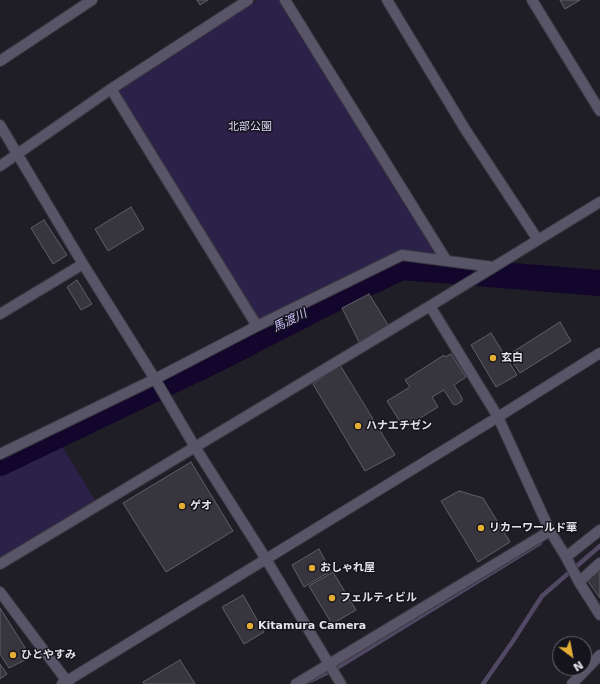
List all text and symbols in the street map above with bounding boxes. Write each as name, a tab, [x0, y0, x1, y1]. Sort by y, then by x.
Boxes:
park label: 北部公園	[228, 120, 272, 134]
water label: 馬渡川	[271, 307, 309, 335]
place label: 玄白	[501, 351, 523, 365]
marker: 玄白	[488, 353, 498, 363]
place label: ハナエチゼン	[366, 419, 432, 433]
marker: ハナエチゼン	[353, 421, 363, 431]
place label: ゲオ	[190, 499, 212, 513]
marker: ゲオ	[177, 501, 187, 511]
place label: リカーワールド華	[489, 521, 577, 535]
marker: リカーワールド華	[476, 523, 486, 533]
place label: おしゃれ屋	[320, 561, 375, 575]
marker: おしゃれ屋	[307, 563, 317, 573]
place label: フェルティビル	[340, 591, 417, 605]
marker: フェルティビル	[327, 593, 337, 603]
place label: Kitamura Camera	[258, 619, 366, 633]
marker: Kitamura Camera	[245, 621, 255, 631]
north arrow	[552, 636, 592, 676]
place label: ひとやすみ	[21, 648, 76, 662]
marker: ひとやすみ	[8, 650, 18, 660]
text: N	[571, 658, 585, 674]

